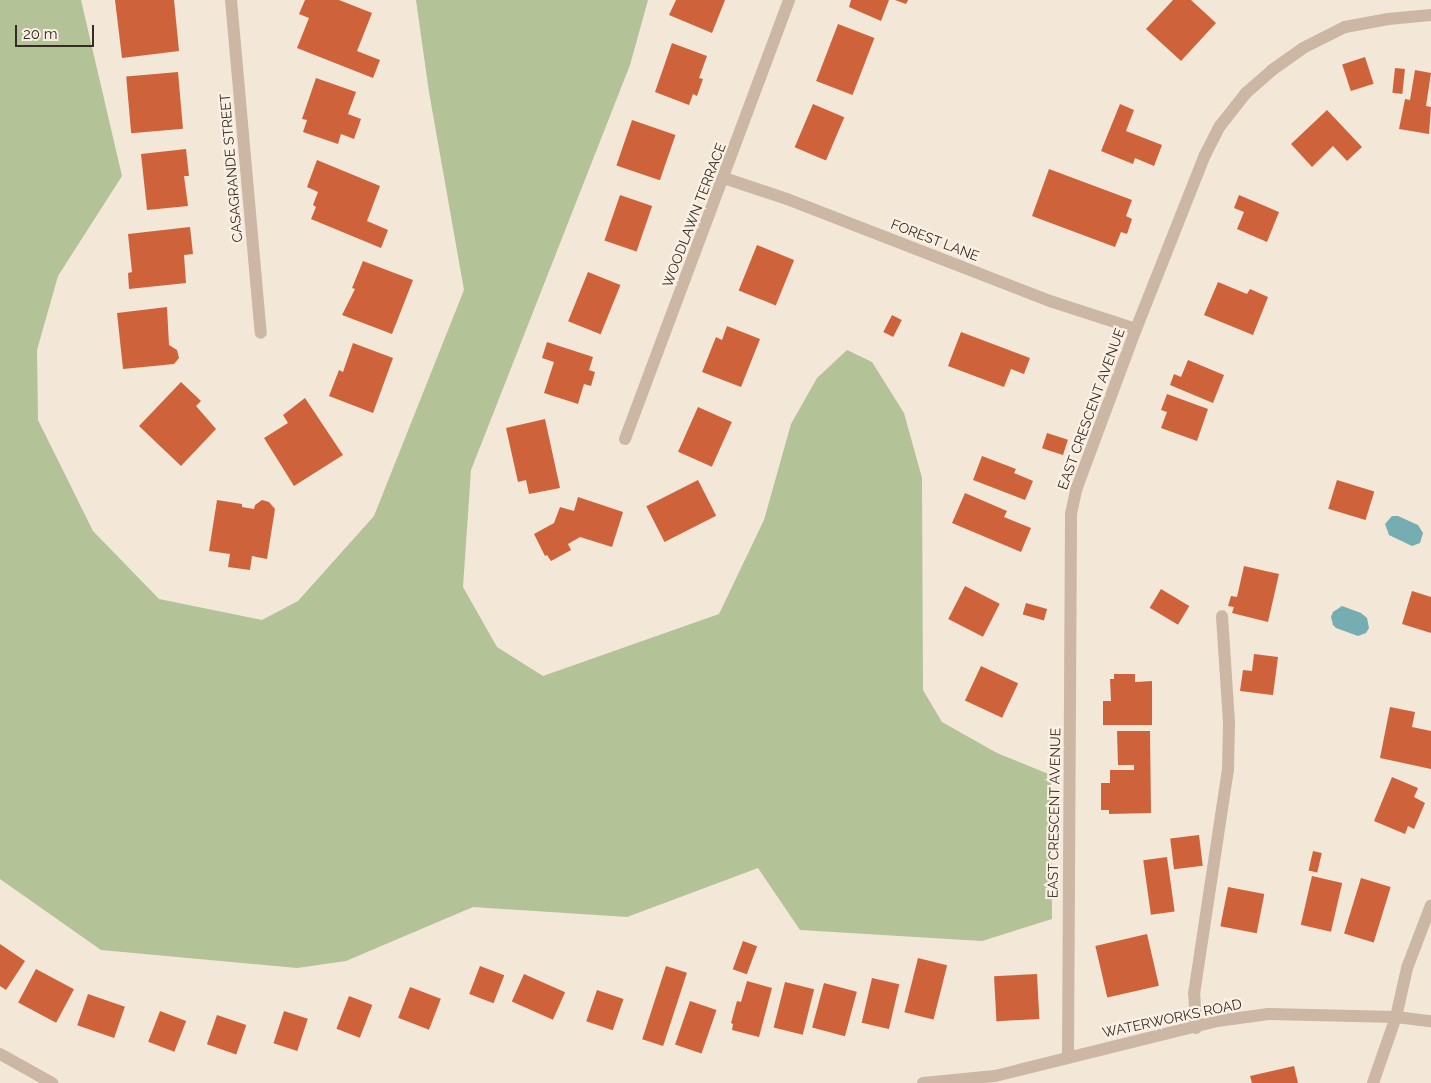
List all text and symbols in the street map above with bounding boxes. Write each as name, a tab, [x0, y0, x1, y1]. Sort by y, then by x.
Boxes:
scale bar	[18, 15, 96, 47]
text: 20 m	[23, 25, 58, 43]
street label: CASAGRANDE STREET	[216, 93, 246, 243]
street label: WOODLAWN TERRACE	[659, 140, 729, 290]
street label: FOREST LANE	[888, 215, 982, 265]
street label: EAST CRESCENT AVENUE	[1054, 325, 1128, 493]
street label: EAST CRESCENT AVENUE	[1044, 727, 1064, 899]
street label: WATERWORKS ROAD	[1101, 995, 1243, 1041]

